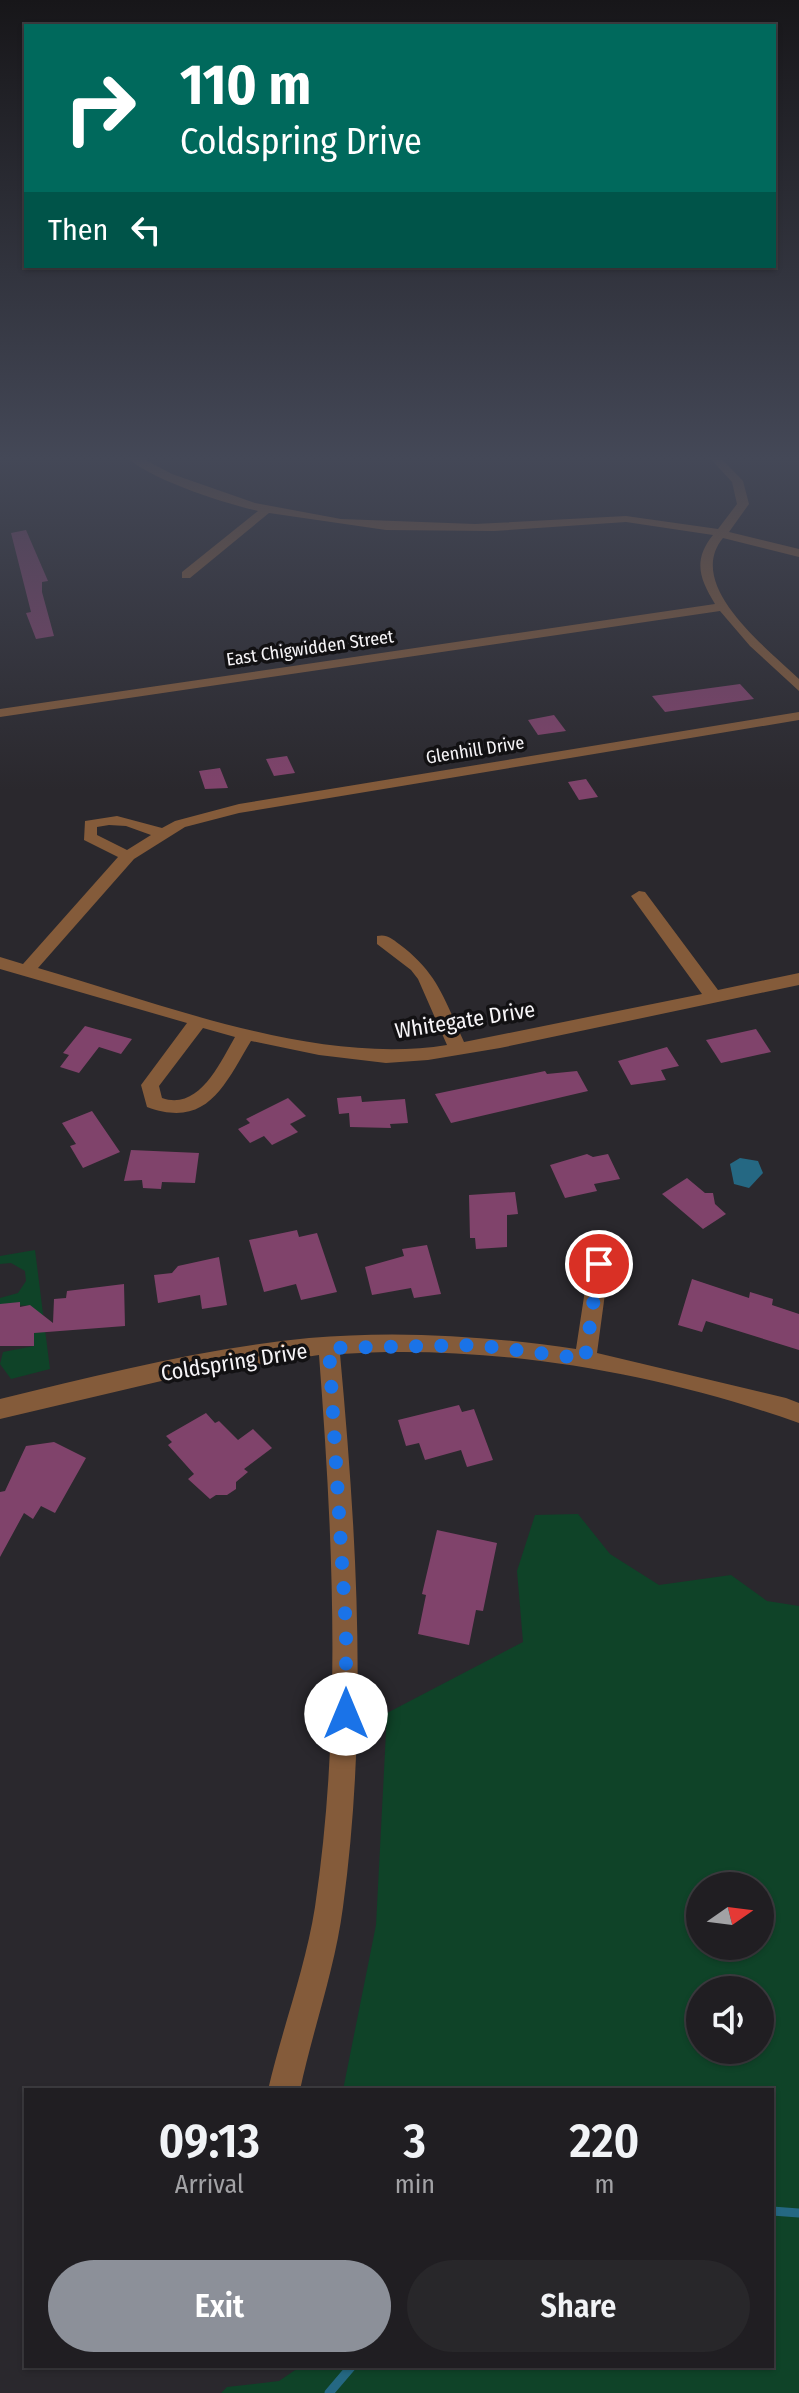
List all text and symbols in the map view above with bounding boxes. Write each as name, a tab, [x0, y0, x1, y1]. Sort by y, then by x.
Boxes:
text: 110 m	[180, 52, 311, 119]
icon: right	[48, 56, 152, 160]
text: Coldspring Drive	[180, 120, 422, 164]
icon: left	[124, 208, 168, 252]
text: Then	[48, 212, 108, 248]
street label: East Chigwidden Street	[225, 625, 395, 671]
street label: Glenhill Drive	[424, 731, 526, 769]
street label: Whitegate Drive	[393, 996, 537, 1044]
pin	[565, 1230, 633, 1298]
icon: arrive	[577, 1242, 621, 1286]
street label: Coldspring Drive	[159, 1337, 309, 1387]
position arrow	[304, 1672, 388, 1756]
north arrow	[686, 1872, 774, 1960]
map controls	[686, 1872, 774, 2064]
button: sound	[686, 1976, 774, 2064]
text: 09:13	[159, 2112, 260, 2170]
text: 3	[404, 2112, 426, 2170]
text: 220	[569, 2112, 639, 2170]
text: Arrival	[175, 2169, 244, 2200]
text: min	[395, 2169, 435, 2200]
text: m	[594, 2169, 614, 2200]
button: Exit	[48, 2260, 391, 2352]
button: Share	[407, 2260, 750, 2352]

